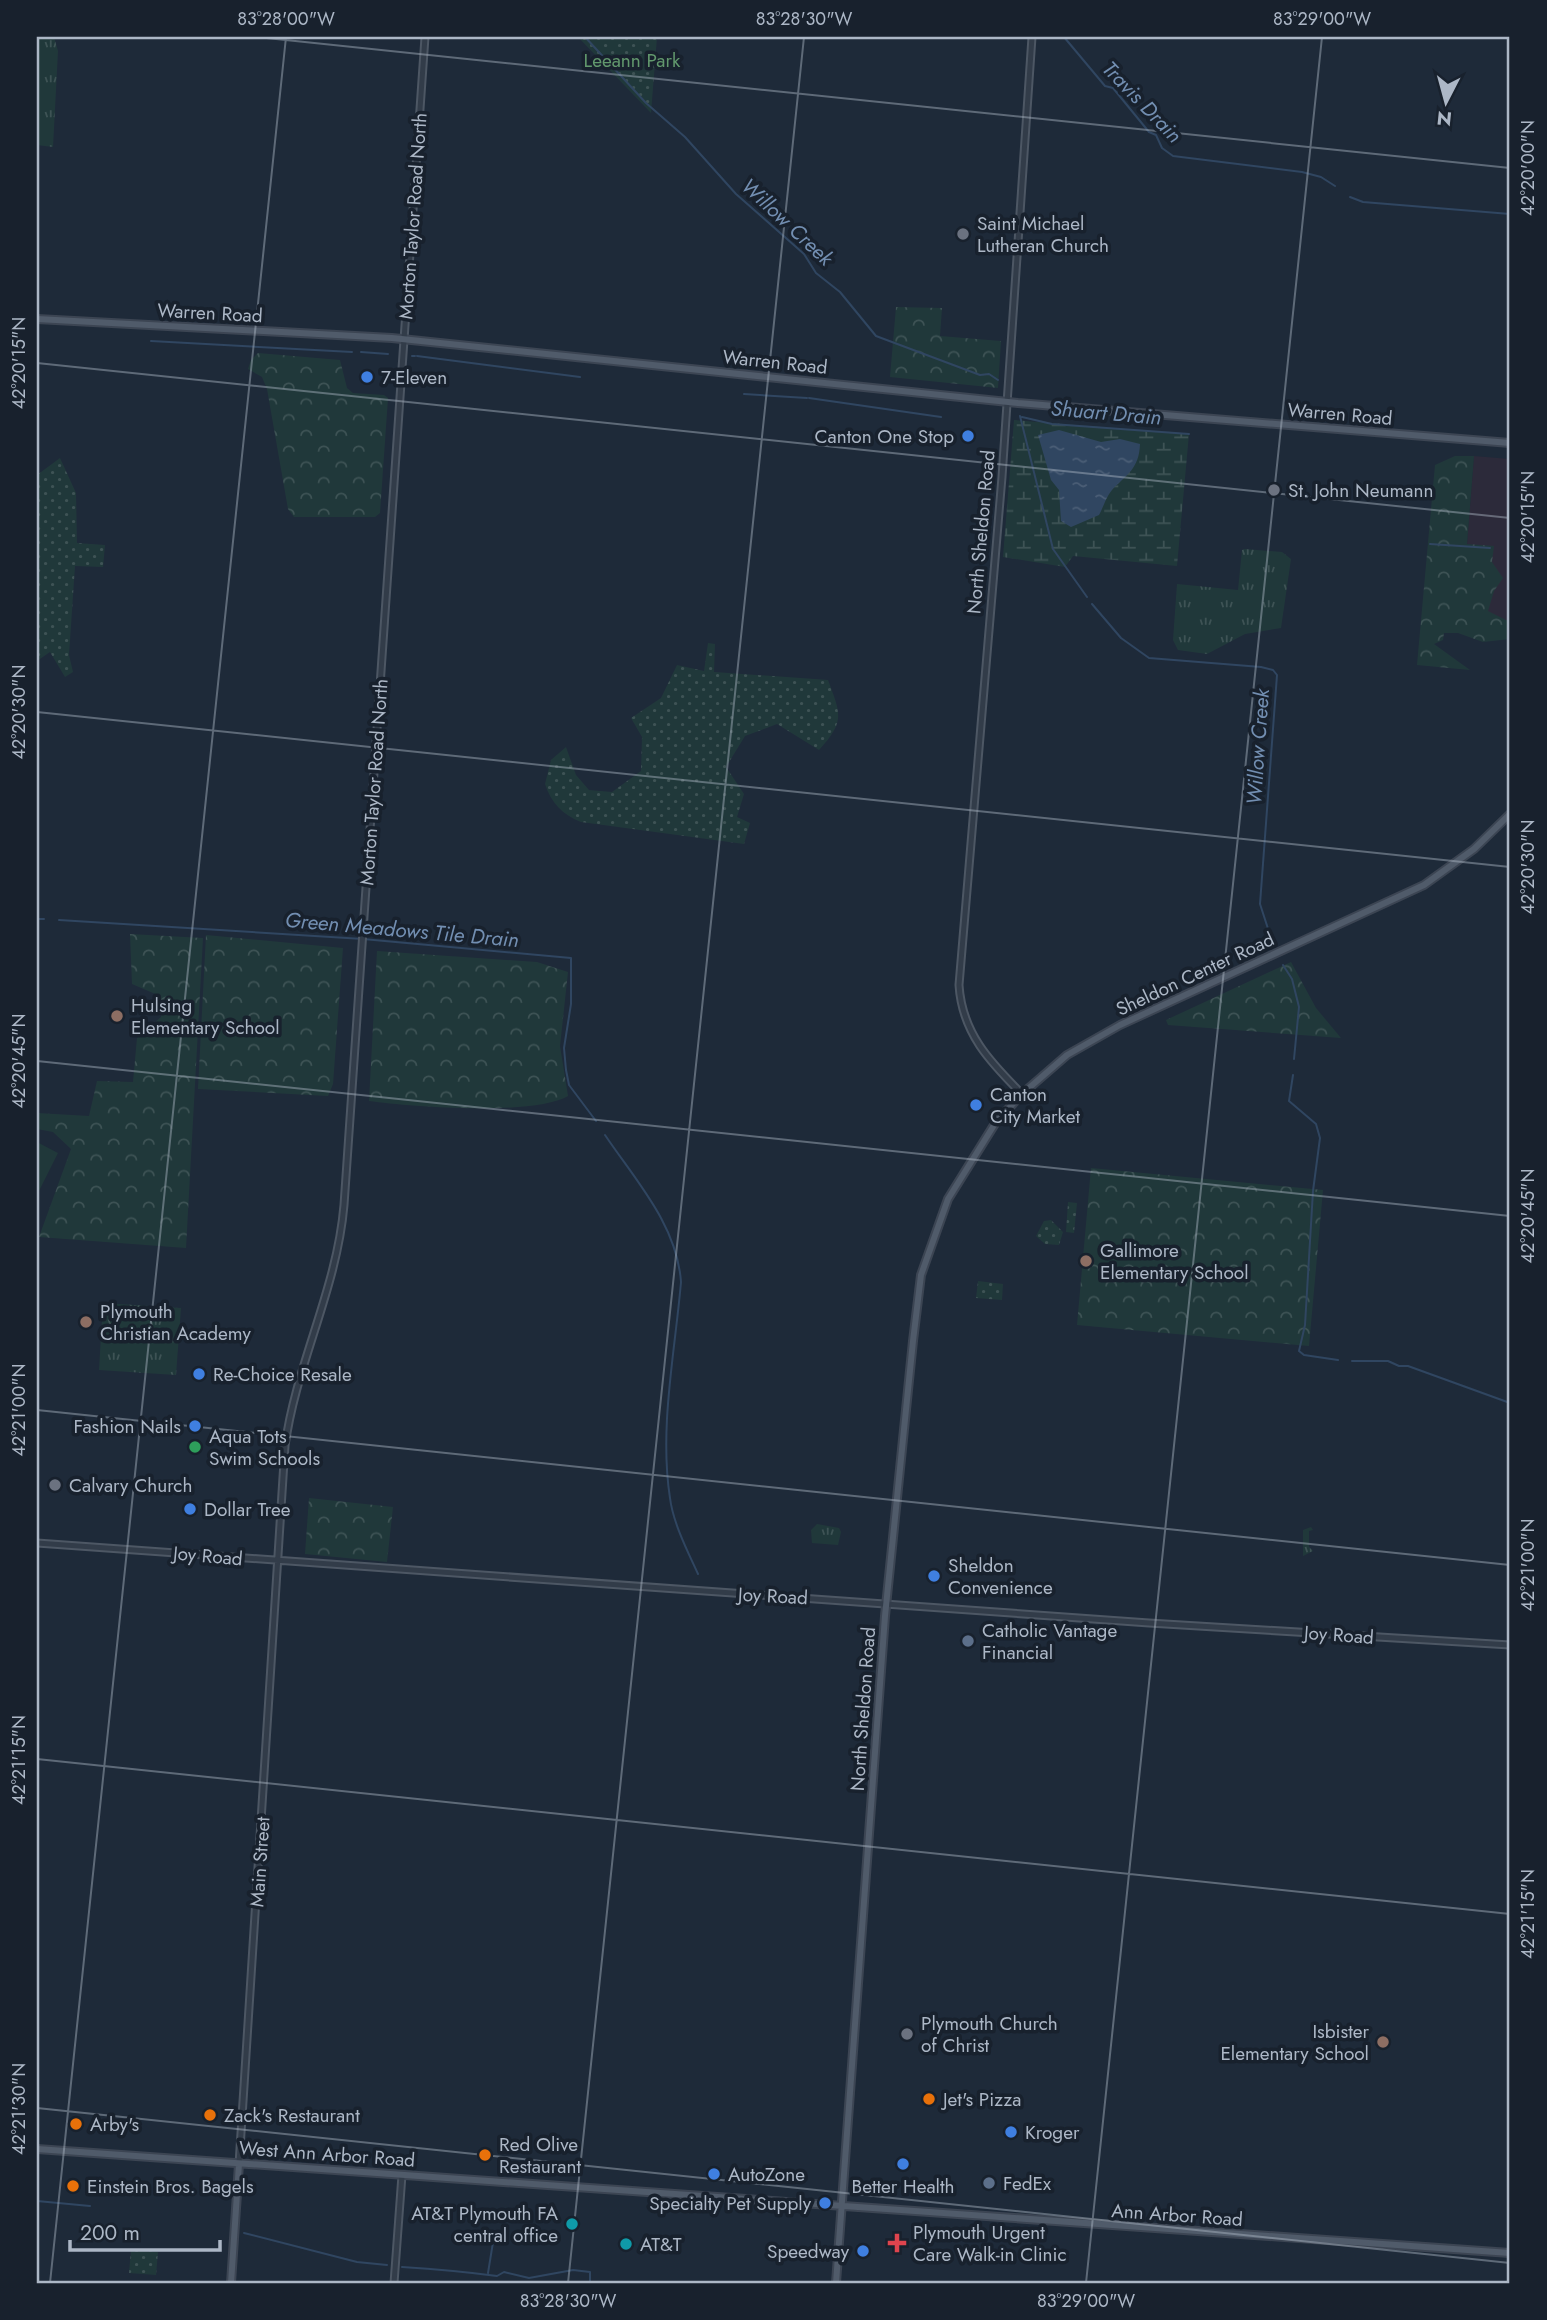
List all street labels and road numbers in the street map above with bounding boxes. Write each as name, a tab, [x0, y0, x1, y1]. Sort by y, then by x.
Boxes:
street label: Morton Taylor Road North	[392, 112, 434, 320]
street label: Warren Road	[157, 297, 263, 329]
street label: Warren Road	[721, 343, 829, 381]
street label: Warren Road	[1286, 396, 1394, 432]
street label: North Sheldon Road	[960, 449, 1002, 615]
street label: Morton Taylor Road North	[353, 678, 395, 886]
street label: Sheldon Center Road	[1111, 925, 1279, 1023]
street label: Joy Road	[169, 1539, 244, 1572]
street label: Joy Road	[734, 1581, 809, 1611]
street label: Joy Road	[1300, 1619, 1375, 1651]
street label: North Sheldon Road	[844, 1626, 882, 1792]
street label: Main Street	[243, 1815, 277, 1908]
street label: West Ann Arbor Road	[238, 2134, 416, 2174]
street label: Ann Arbor Road	[1110, 2197, 1244, 2233]

